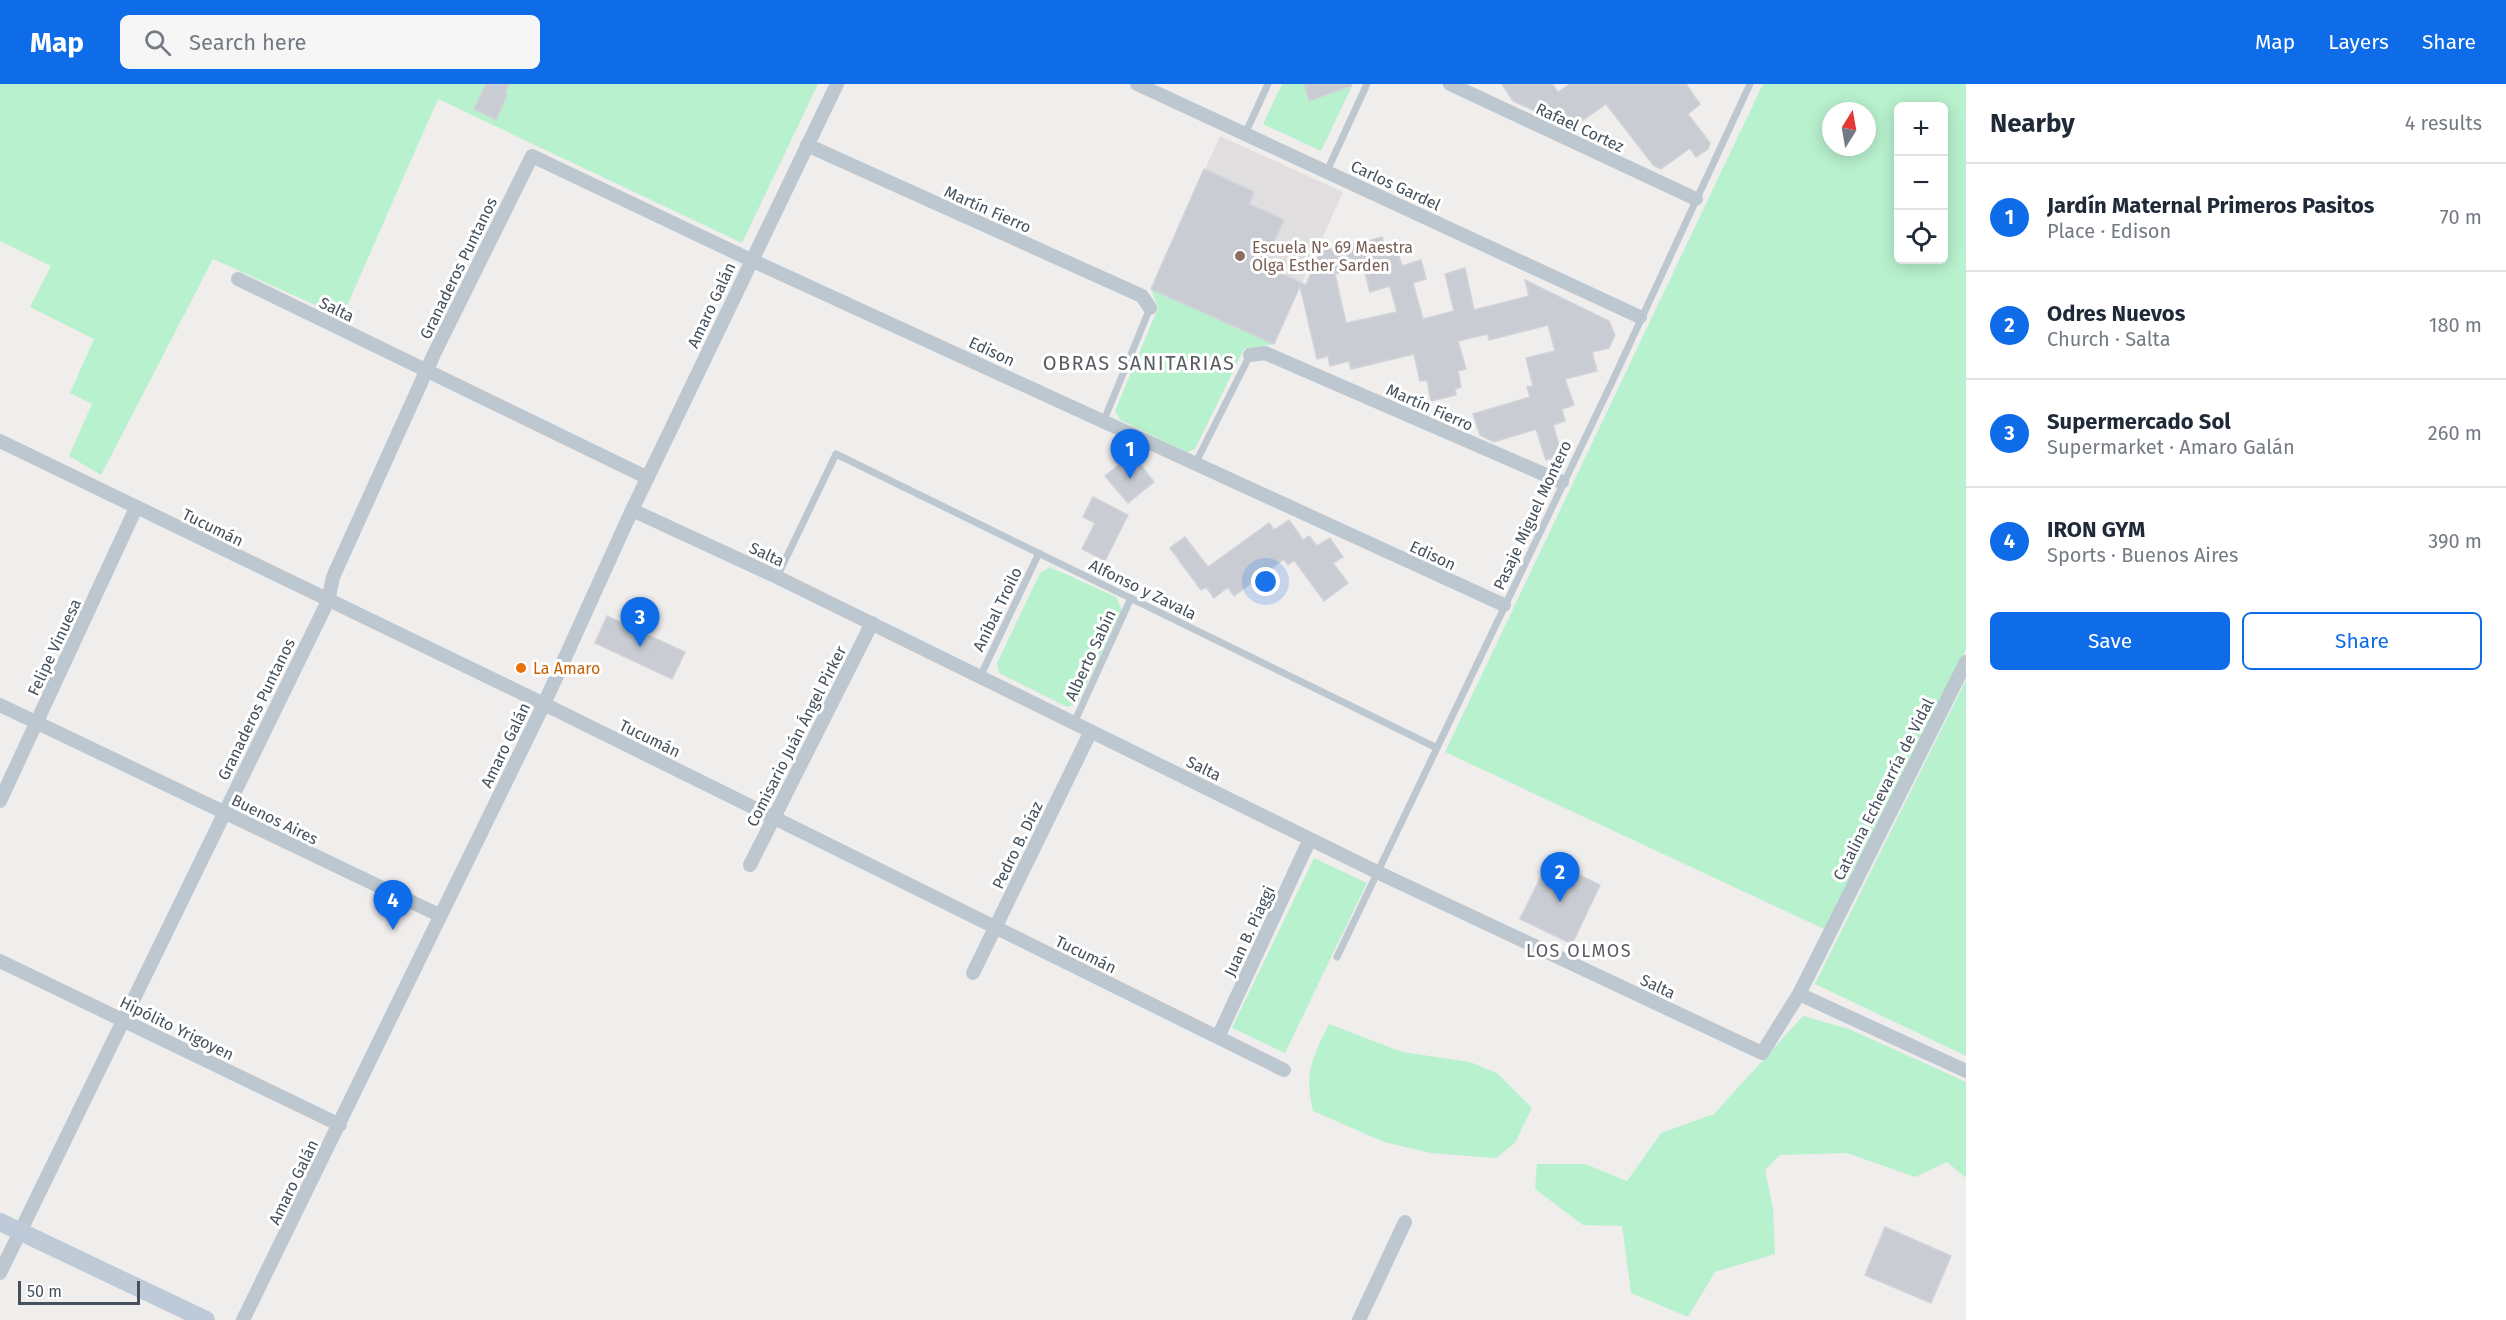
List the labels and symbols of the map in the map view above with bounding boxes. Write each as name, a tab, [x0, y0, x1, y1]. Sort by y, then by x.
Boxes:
street label: Rafael Cortez	[1533, 99, 1627, 156]
north arrow	[1822, 102, 1876, 156]
street label: Carlos Gardel	[1348, 156, 1444, 215]
street label: Martín Fierro	[941, 182, 1034, 237]
street label: Granaderos Puntanos	[416, 194, 501, 342]
place label: Escuela N° 69 Maestra Olga Esther Sarden	[1252, 238, 1413, 275]
marker: Escuela N° 69 Maestra Olga Esther Sarden	[1233, 249, 1247, 263]
street label: Amaro Galán	[683, 259, 740, 351]
street label: Salta	[316, 293, 357, 326]
street label: Edison	[966, 333, 1018, 370]
district label: OBRAS SANITARIAS	[1043, 351, 1235, 375]
street label: Martín Fierro	[1383, 380, 1476, 435]
pin: 1	[1110, 430, 1150, 479]
street label: Pasaje Miguel Montero	[1489, 437, 1575, 593]
street label: Tucumán	[179, 505, 246, 550]
street label: Edison	[1407, 537, 1459, 574]
street label: Salta	[746, 538, 787, 571]
street label: Alfonso y Zavala	[1086, 555, 1200, 624]
street label: Aníbal Troilo	[969, 564, 1026, 654]
your location	[1251, 567, 1280, 596]
street label: Felipe Vinuesa	[24, 596, 85, 699]
pin: 3	[620, 598, 660, 647]
street label: Alberto Sabín	[1061, 607, 1120, 704]
street label: Granaderos Puntanos	[214, 635, 299, 783]
street label: Comisario Juán Ángel Pirker	[742, 642, 851, 830]
place label: La Amaro	[533, 659, 600, 678]
marker: La Amaro	[514, 661, 528, 675]
street label: Catalina Echevarría de Vidal	[1829, 695, 1938, 884]
street label: Amaro Galán	[477, 700, 534, 791]
street label: Tucumán	[616, 716, 683, 761]
street label: Salta	[1183, 752, 1224, 785]
street label: Buenos Aires	[228, 790, 321, 849]
street label: Pedro B. Díaz	[988, 798, 1047, 892]
pin: 2	[1540, 852, 1580, 902]
pin: 4	[374, 880, 412, 930]
street label: Juan B. Piaggi	[1220, 883, 1279, 980]
street label: Tucumán	[1052, 932, 1119, 977]
district label: LOS OLMOS	[1526, 940, 1632, 962]
street label: Salta	[1637, 970, 1678, 1003]
street label: Hipólito Yrigoyen	[117, 993, 237, 1064]
street label: Amaro Galán	[265, 1137, 322, 1228]
scale bar	[18, 1278, 140, 1306]

